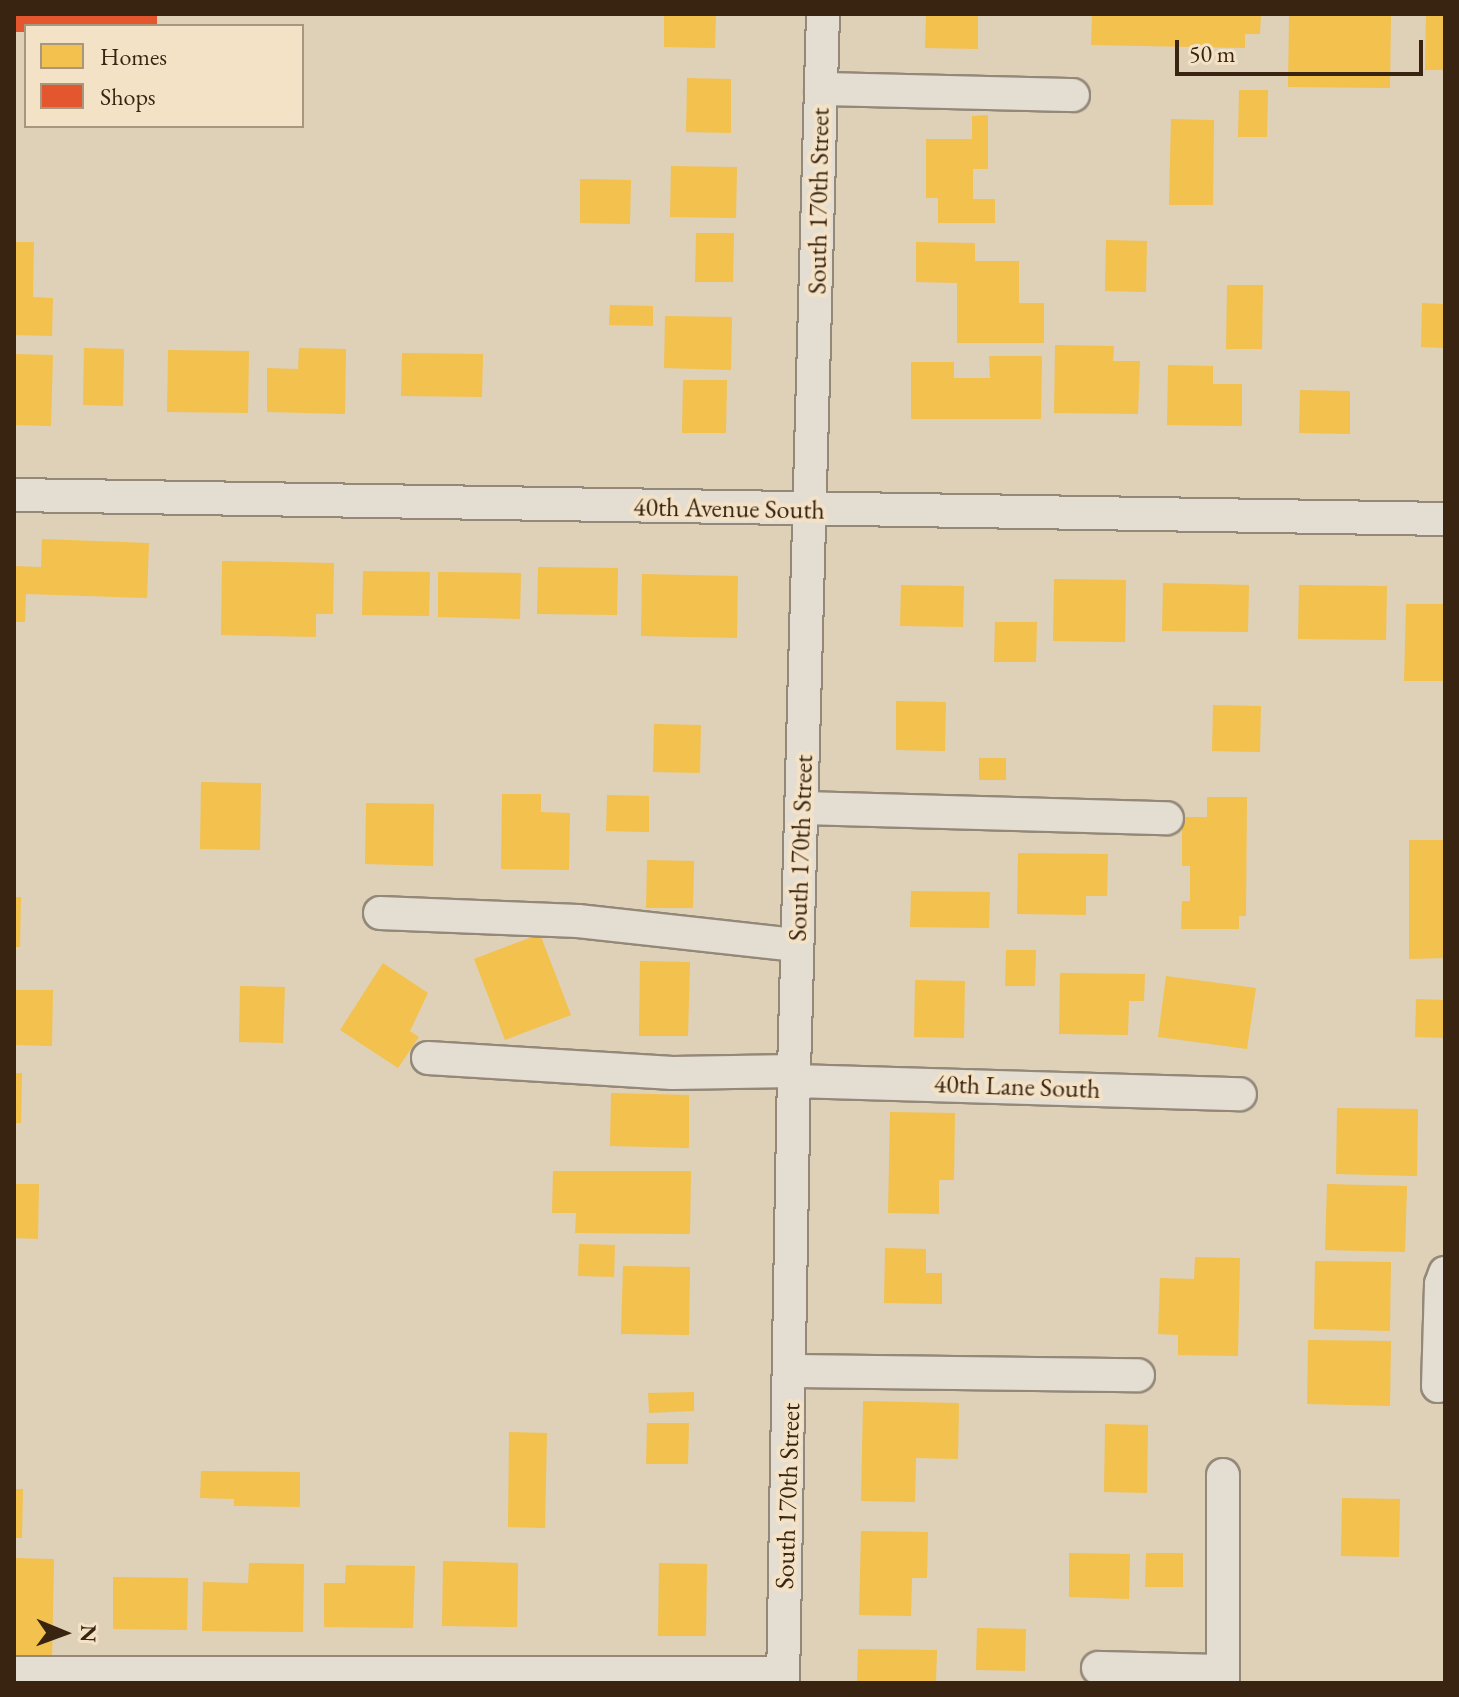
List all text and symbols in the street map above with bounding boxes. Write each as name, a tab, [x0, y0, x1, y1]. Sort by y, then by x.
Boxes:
legend	[24, 24, 304, 128]
scale bar	[1179, 24, 1427, 74]
text: 50 m	[1189, 38, 1236, 69]
text: Homes	[100, 41, 167, 72]
text: Shops	[100, 81, 156, 112]
street label: South 170th Street	[802, 107, 836, 295]
street label: 40th Avenue South	[633, 492, 825, 526]
street label: South 170th Street	[782, 754, 820, 942]
street label: 40th Lane South	[933, 1069, 1101, 1105]
street label: South 170th Street	[769, 1402, 807, 1590]
north arrow	[24, 1593, 104, 1673]
text: N	[74, 1624, 103, 1643]

